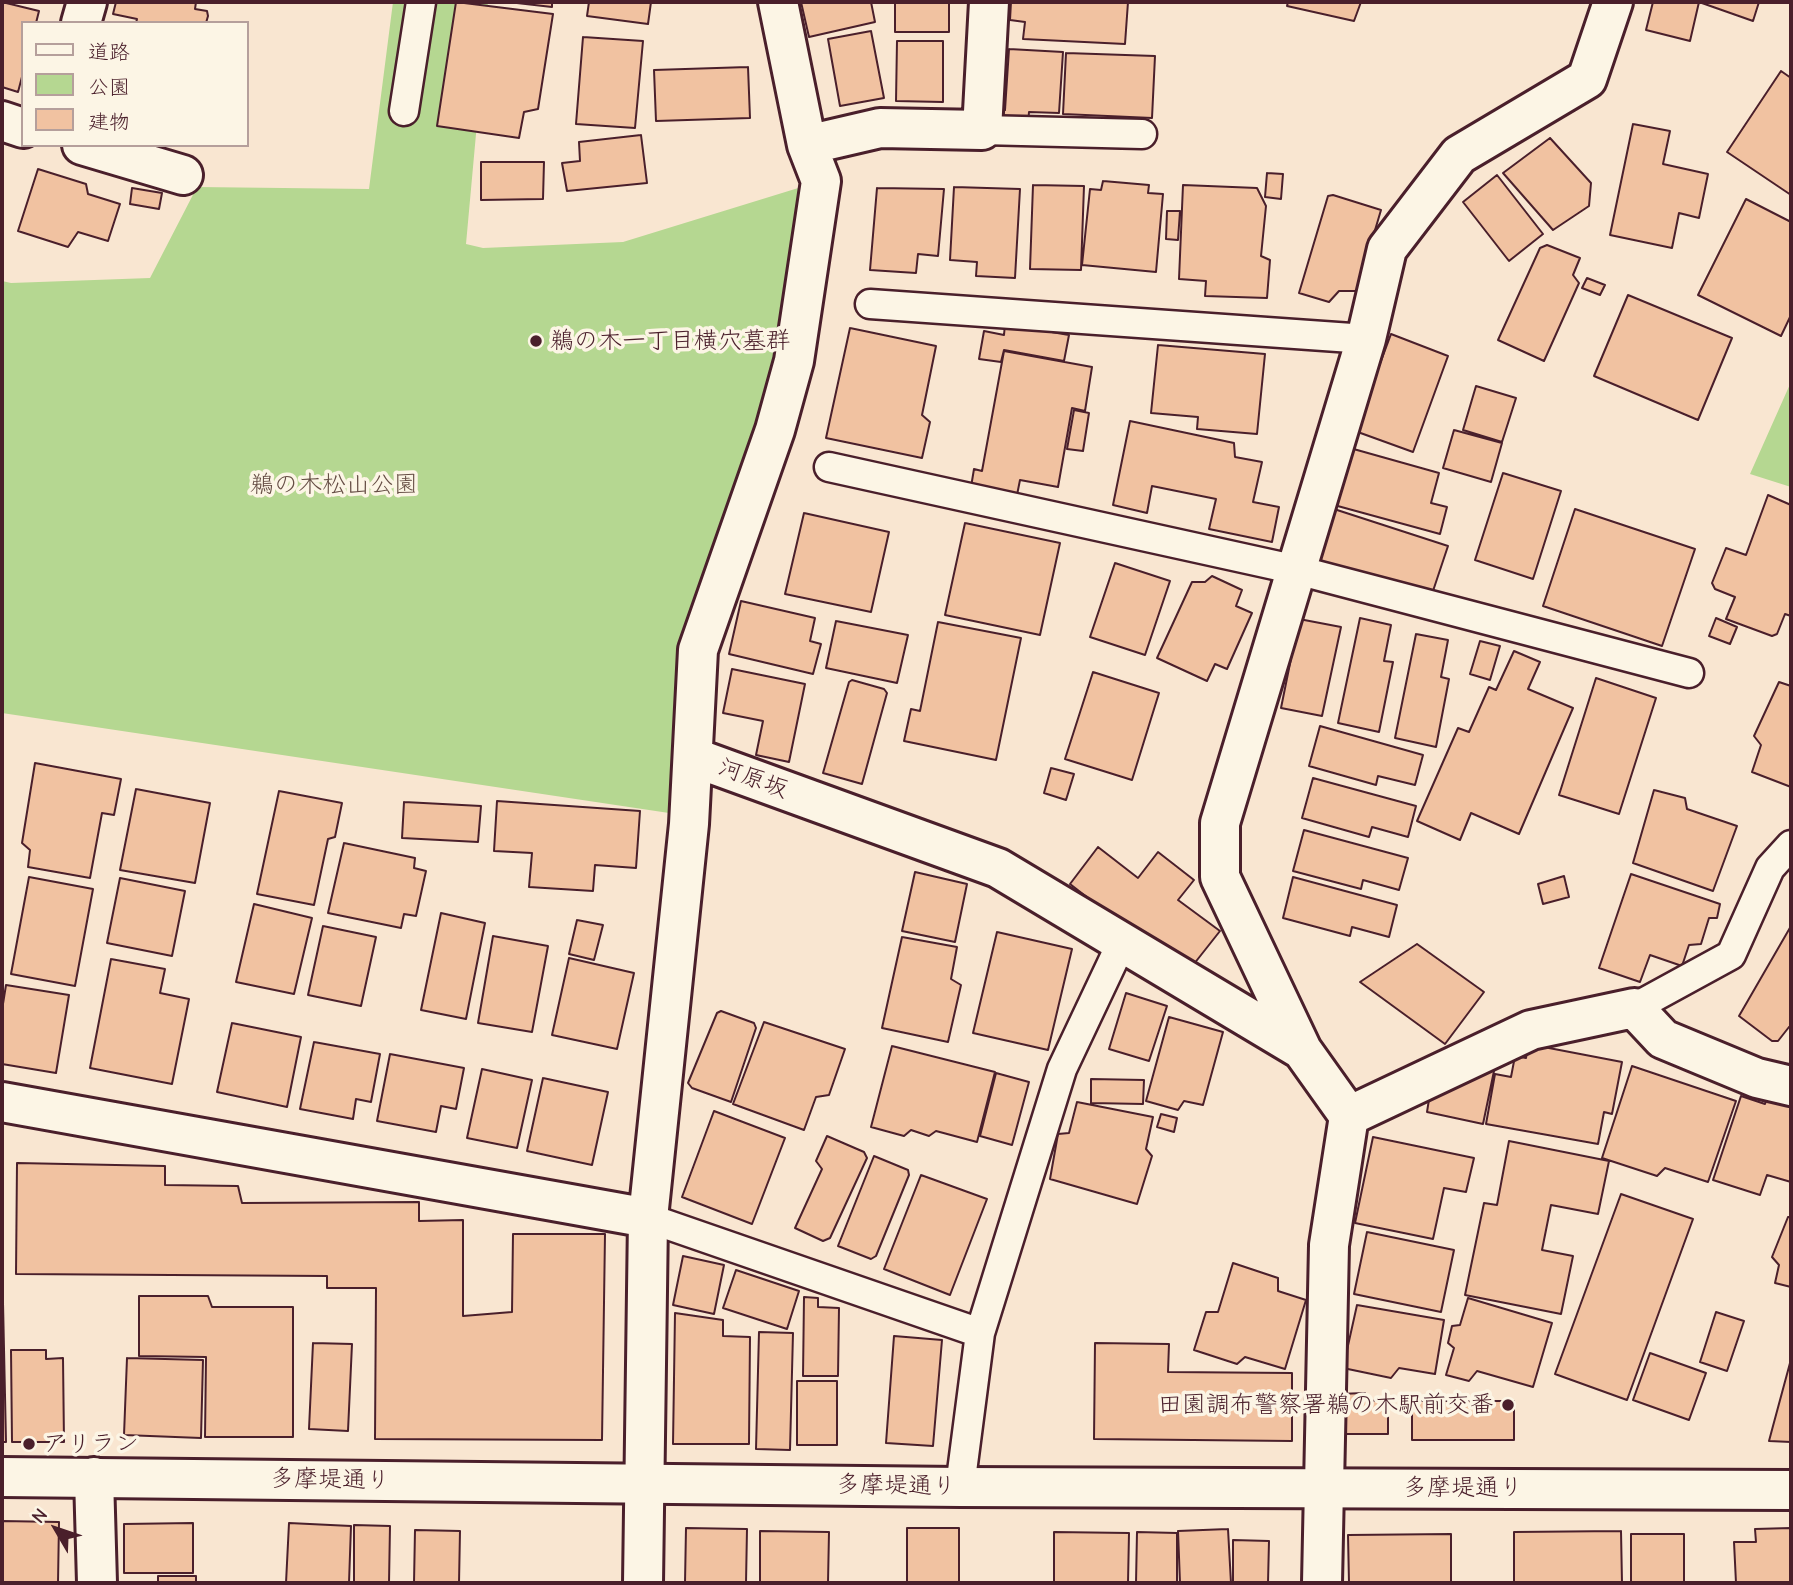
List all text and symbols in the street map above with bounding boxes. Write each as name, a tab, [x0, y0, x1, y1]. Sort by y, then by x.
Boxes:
legend	[21, 21, 248, 147]
text: 道路	[88, 40, 130, 64]
text: 公園	[88, 75, 130, 99]
text: 建物	[88, 110, 130, 134]
place label: 鵜の木一丁目横穴墓群	[550, 327, 790, 355]
marker: 鵜の木一丁目横穴墓群	[528, 333, 544, 349]
park label: 鵜の木松山公園	[250, 471, 418, 499]
street label: 河原坂	[714, 753, 792, 805]
place label: 田園調布警察署鵜の木駅前交番	[1158, 1391, 1494, 1419]
marker: 田園調布警察署鵜の木駅前交番	[1500, 1397, 1516, 1413]
place label: アリラン	[43, 1430, 139, 1458]
marker: アリラン	[21, 1436, 37, 1452]
street label: 多摩堤通り	[270, 1465, 390, 1495]
street label: 多摩堤通り	[836, 1471, 956, 1501]
street label: 多摩堤通り	[1403, 1474, 1523, 1502]
north arrow	[21, 1494, 91, 1564]
text: N	[27, 1504, 52, 1528]

